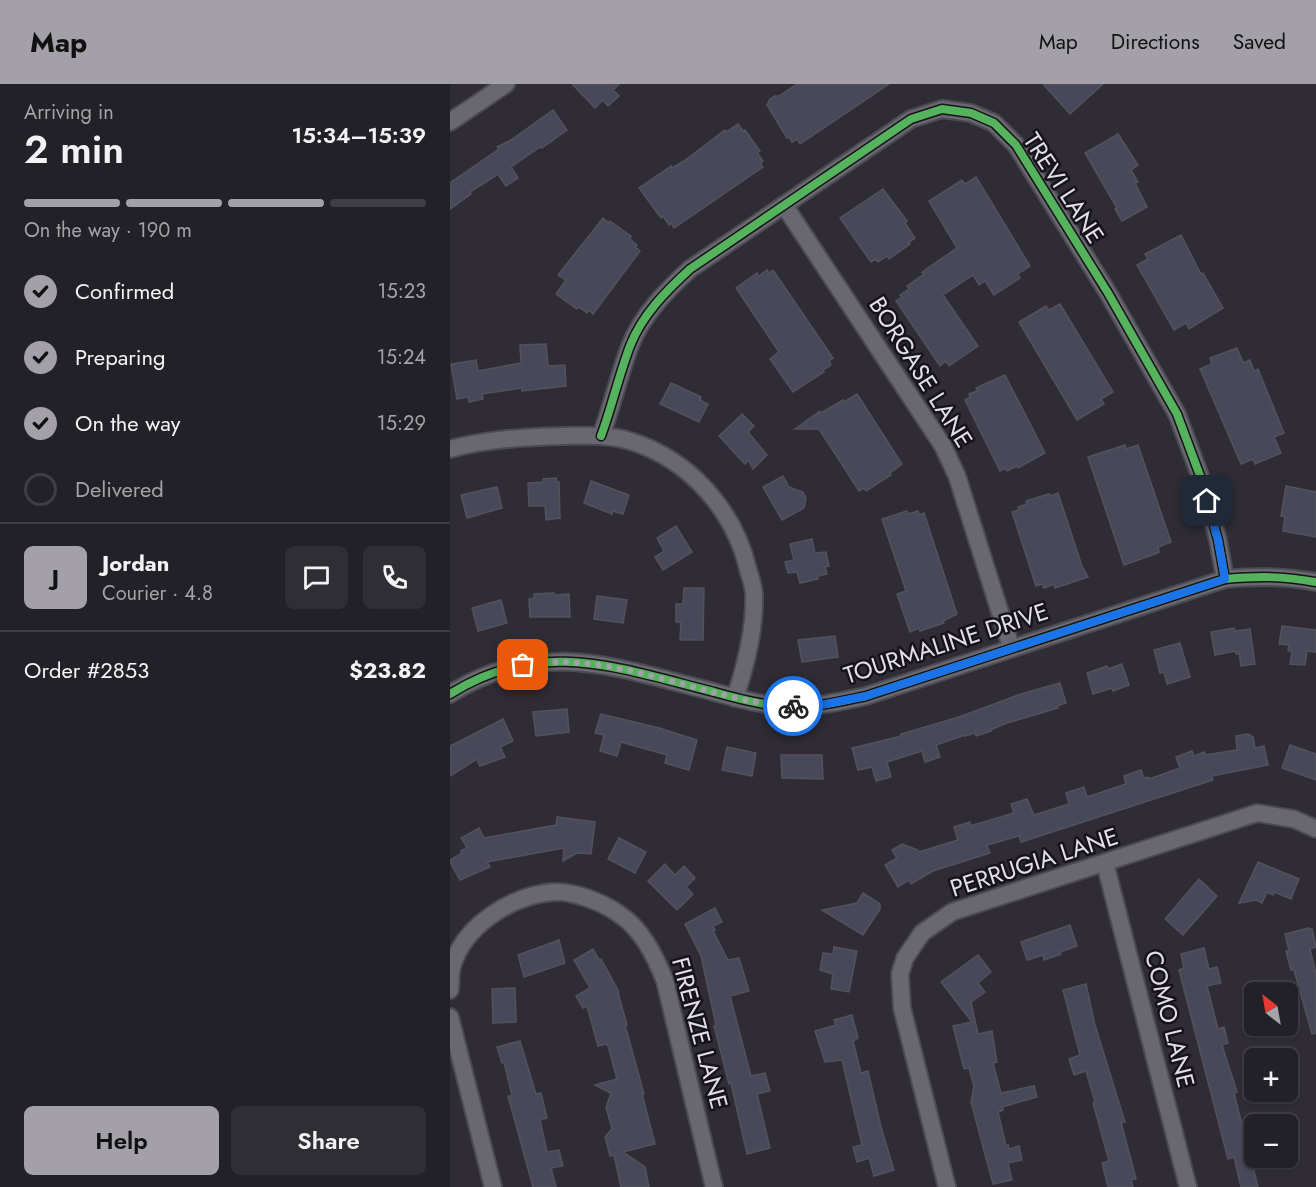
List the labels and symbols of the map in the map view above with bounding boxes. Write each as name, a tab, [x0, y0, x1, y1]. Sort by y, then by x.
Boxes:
street label: TREVI LANE	[1015, 126, 1113, 250]
street label: BORGASE LANE	[861, 290, 981, 454]
pin	[1181, 475, 1232, 526]
street label: TOURMALINE DRIVE	[839, 593, 1053, 693]
pin	[497, 639, 548, 690]
courier	[763, 676, 823, 736]
street label: PERRUGIA LANE	[945, 818, 1123, 906]
street label: COMO LANE	[1136, 947, 1204, 1091]
street label: FIRENZE LANE	[663, 953, 737, 1113]
north arrow	[1244, 982, 1298, 1036]

